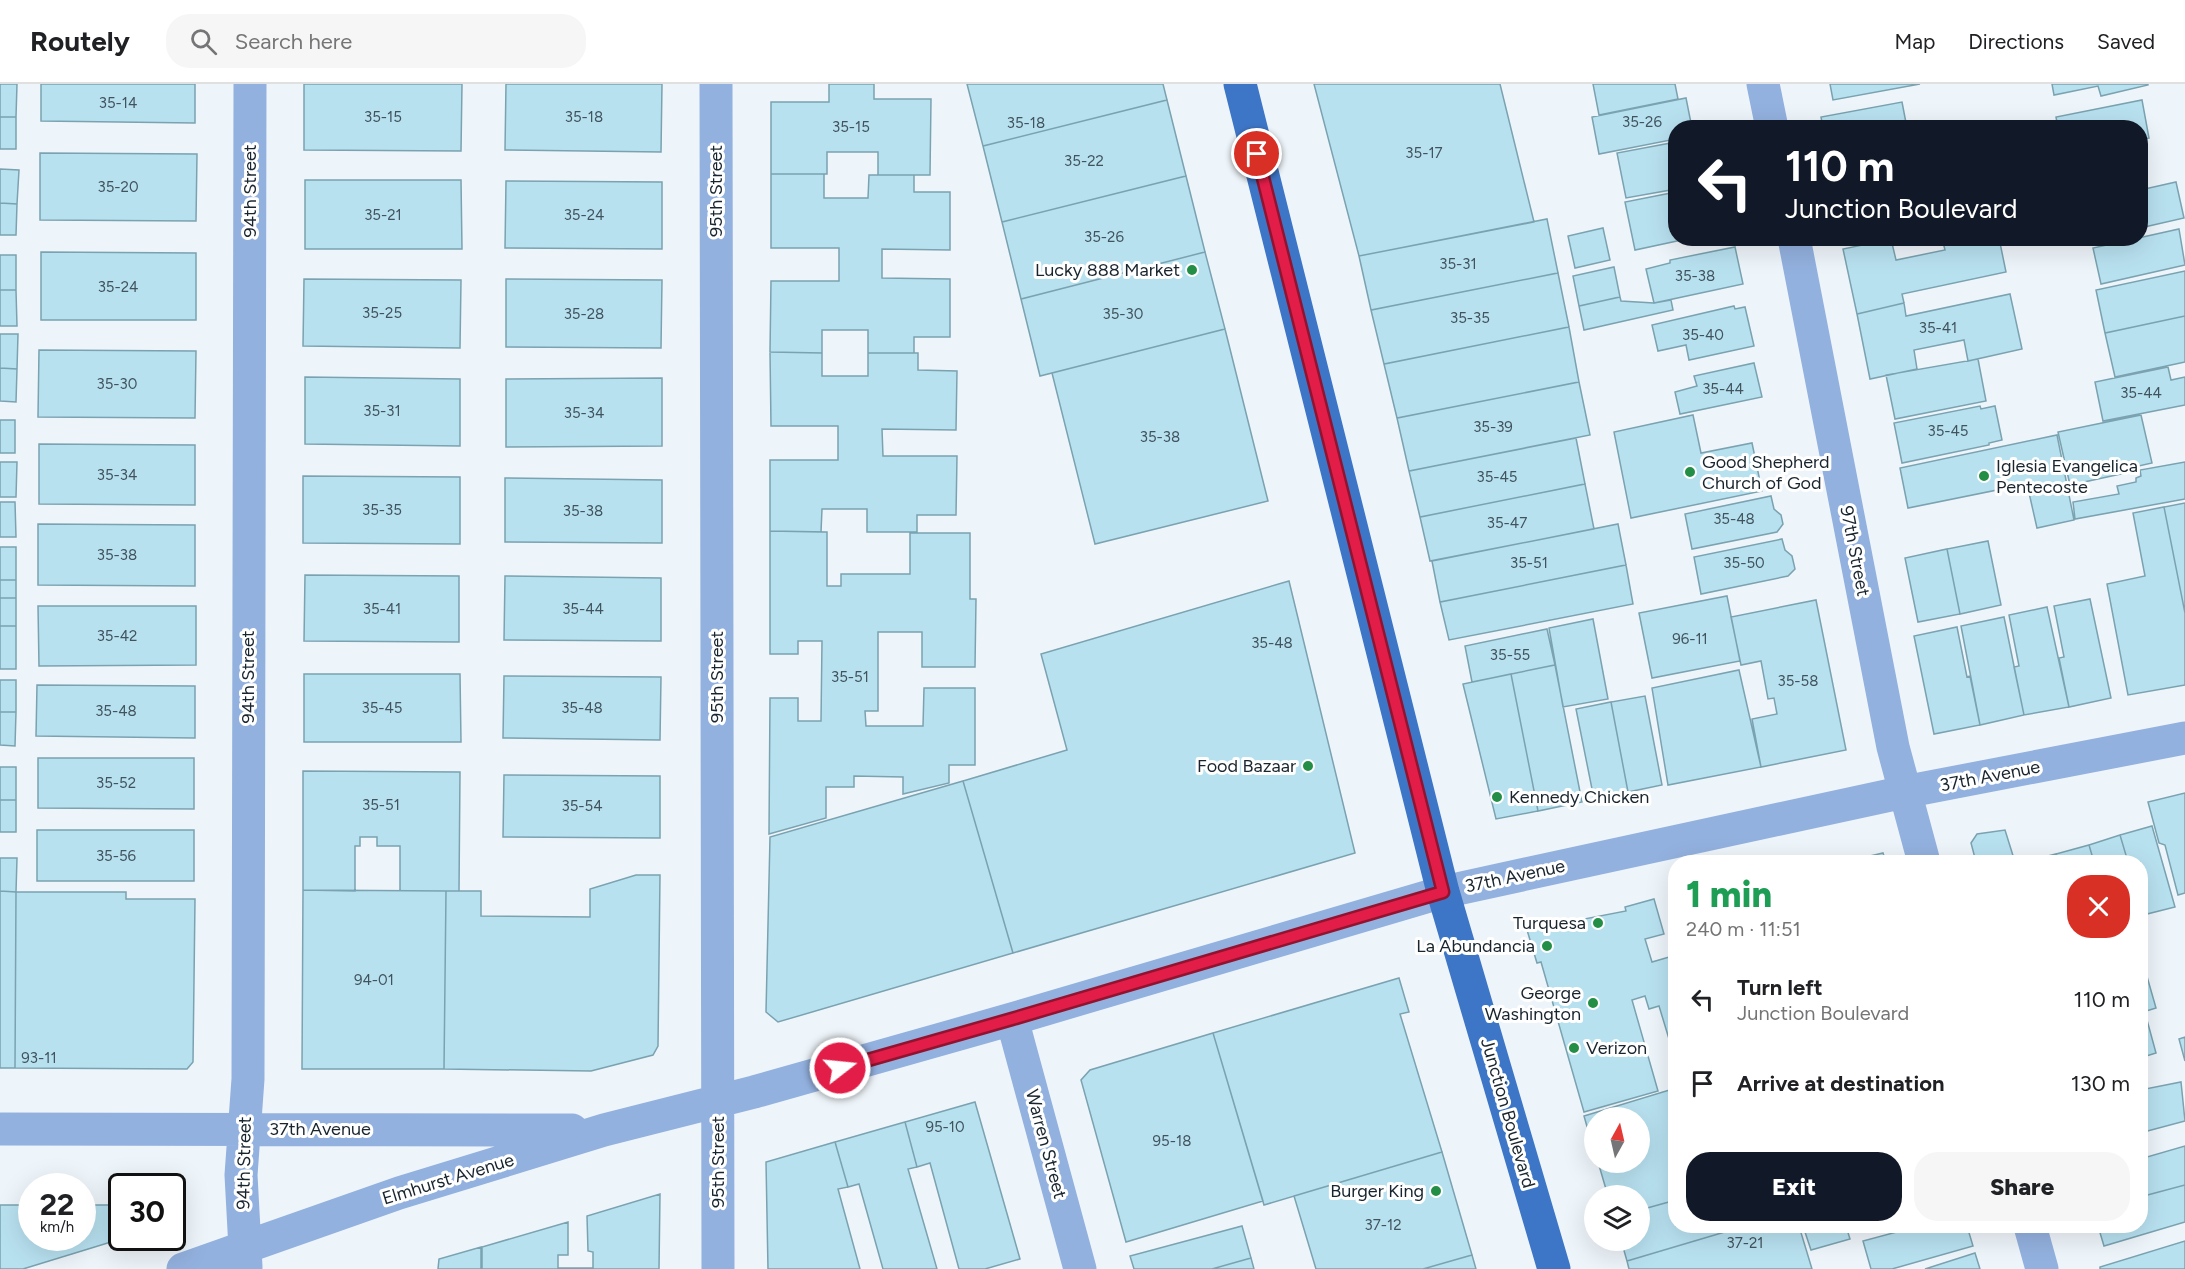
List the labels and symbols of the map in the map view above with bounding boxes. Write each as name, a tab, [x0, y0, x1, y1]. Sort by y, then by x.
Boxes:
house number: 35-14	[99, 94, 137, 112]
house number: 35-15	[364, 108, 402, 126]
house number: 35-18	[565, 108, 603, 126]
house number: 35-26	[1622, 113, 1662, 131]
house number: 35-18	[1007, 114, 1045, 132]
house number: 35-15	[832, 118, 870, 136]
pin	[1231, 128, 1282, 179]
street label: 94th Street	[239, 144, 261, 238]
house number: 35-17	[1405, 144, 1443, 162]
street label: 95th Street	[705, 145, 727, 237]
house number: 35-22	[1064, 152, 1104, 170]
house number: 35-20	[97, 178, 139, 196]
house number: 35-21	[364, 206, 402, 224]
house number: 35-24	[564, 206, 604, 224]
house number: 35-26	[1084, 228, 1124, 246]
house number: 35-31	[1439, 255, 1477, 273]
place label: Lucky 888 Market	[1035, 259, 1180, 281]
marker: Lucky 888 Market	[1185, 263, 1199, 277]
house number: 35-38	[1675, 267, 1715, 285]
house number: 35-24	[98, 278, 138, 296]
house number: 35-25	[362, 304, 402, 322]
house number: 35-28	[564, 305, 604, 323]
house number: 35-30	[1103, 305, 1143, 323]
house number: 35-35	[1450, 309, 1490, 327]
house number: 35-41	[1919, 319, 1957, 337]
house number: 35-40	[1682, 326, 1724, 344]
house number: 35-30	[97, 375, 137, 393]
house number: 35-44	[1702, 380, 1744, 398]
house number: 35-44	[2120, 384, 2162, 402]
house number: 35-31	[363, 402, 401, 420]
house number: 35-34	[564, 404, 604, 422]
house number: 35-39	[1473, 418, 1513, 436]
house number: 35-45	[1928, 422, 1968, 440]
house number: 35-38	[1140, 428, 1180, 446]
place label: Good Shepherd Church of God	[1702, 451, 1830, 494]
place label: Iglesia Evangelica Pentecoste	[1996, 455, 2138, 498]
marker: Good Shepherd Church of God	[1683, 465, 1697, 479]
house number: 35-34	[97, 466, 137, 484]
house number: 35-45	[1477, 468, 1517, 486]
marker: Iglesia Evangelica Pentecoste	[1977, 469, 1991, 483]
house number: 35-35	[362, 501, 402, 519]
house number: 35-38	[563, 502, 603, 520]
street label: 97th Street	[1835, 504, 1875, 598]
house number: 35-48	[1713, 510, 1755, 528]
house number: 35-47	[1487, 514, 1527, 532]
house number: 35-38	[97, 546, 137, 564]
house number: 35-51	[1510, 554, 1548, 572]
house number: 35-50	[1723, 554, 1765, 572]
house number: 35-41	[363, 600, 401, 618]
house number: 35-44	[562, 600, 604, 618]
house number: 35-42	[97, 627, 137, 645]
street label: 94th Street	[237, 630, 259, 724]
house number: 96-11	[1672, 630, 1708, 648]
street label: 95th Street	[706, 631, 728, 723]
house number: 35-48	[1251, 634, 1293, 652]
house number: 35-55	[1490, 646, 1530, 664]
house number: 35-51	[831, 668, 869, 686]
house number: 35-58	[1778, 672, 1818, 690]
house number: 35-45	[362, 699, 402, 717]
house number: 35-48	[561, 699, 603, 717]
house number: 35-48	[95, 702, 137, 720]
place label: Food Bazaar	[1197, 755, 1296, 777]
street label: 37th Avenue	[1938, 755, 2042, 796]
marker: Food Bazaar	[1301, 759, 1315, 773]
house number: 35-52	[96, 774, 136, 792]
place label: Kennedy Chicken	[1509, 786, 1649, 808]
marker: Kennedy Chicken	[1490, 790, 1504, 804]
house number: 35-51	[362, 796, 400, 814]
house number: 35-54	[562, 797, 602, 815]
house number: 35-56	[96, 847, 137, 865]
street label: 37th Avenue	[1463, 855, 1567, 897]
place label: Turquesa	[1513, 912, 1586, 934]
marker: Turquesa	[1591, 916, 1605, 930]
place label: La Abundancia	[1416, 935, 1535, 957]
marker: La Abundancia	[1540, 939, 1554, 953]
house number: 94-01	[354, 971, 394, 989]
place label: George Washington	[1485, 982, 1581, 1025]
marker: George Washington	[1586, 996, 1600, 1010]
street label: Junction Boulevard	[1476, 1035, 1540, 1191]
position arrow	[808, 1036, 872, 1100]
place label: Verizon	[1586, 1037, 1647, 1059]
marker: Verizon	[1567, 1041, 1581, 1055]
house number: 93-11	[21, 1049, 57, 1067]
street label: Warren Street	[1021, 1087, 1071, 1201]
north arrow	[1584, 1107, 1650, 1173]
street label: 94th Street	[232, 1116, 256, 1210]
street label: 95th Street	[707, 1116, 729, 1208]
street label: 37th Avenue	[269, 1118, 371, 1140]
house number: 95-10	[925, 1118, 965, 1136]
house number: 95-18	[1153, 1132, 1191, 1150]
street label: Elmhurst Avenue	[379, 1148, 517, 1209]
speed limit sign: 30	[108, 1173, 186, 1251]
place label: Burger King	[1330, 1180, 1424, 1202]
marker: Burger King	[1429, 1184, 1443, 1198]
house number: 37-12	[1364, 1216, 1402, 1234]
house number: 37-21	[1726, 1234, 1764, 1252]

